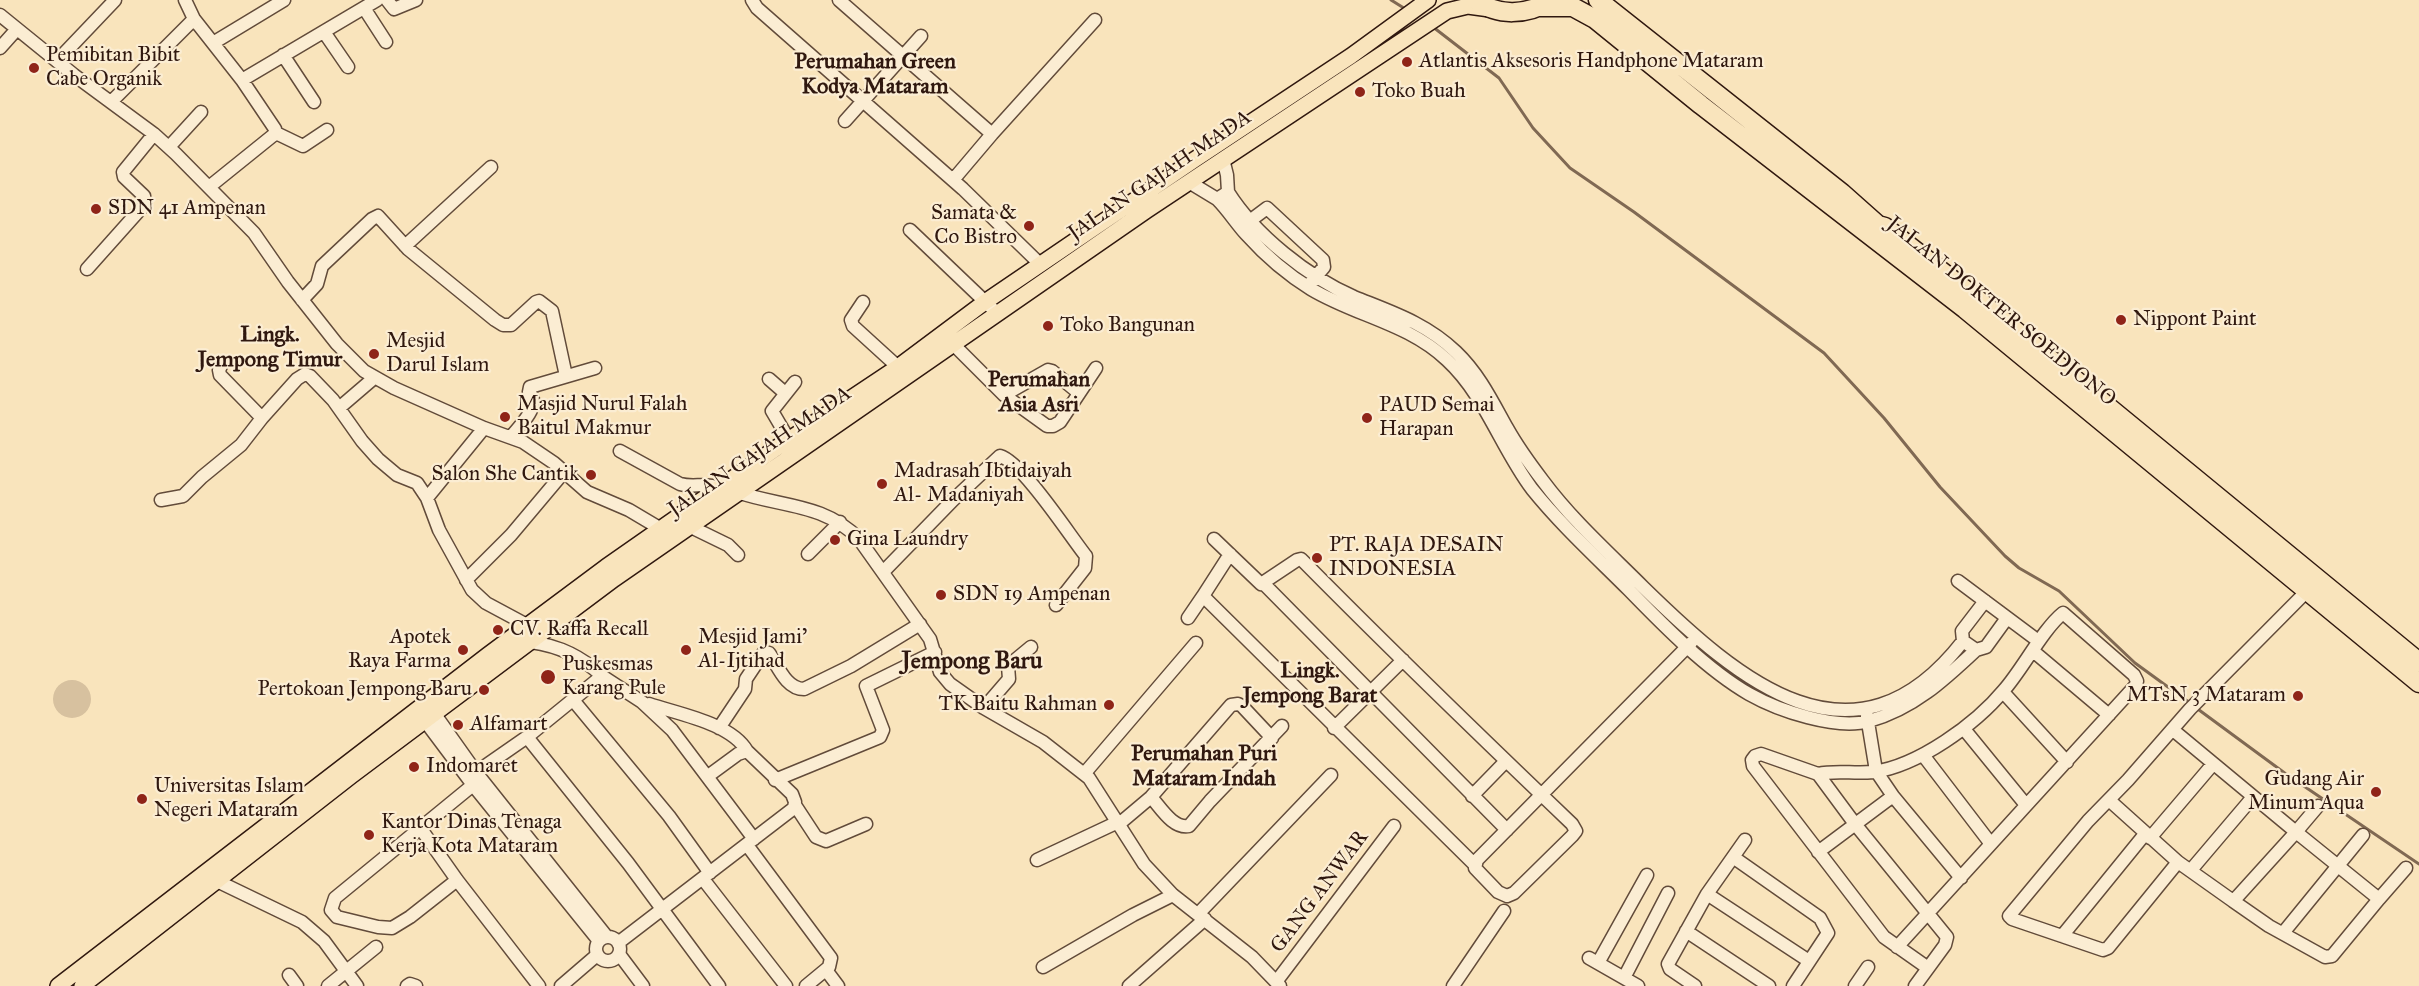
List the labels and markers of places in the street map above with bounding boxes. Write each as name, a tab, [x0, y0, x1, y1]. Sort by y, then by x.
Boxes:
place label: Pemibitan Bibit Cabe Organik	[46, 43, 180, 93]
place label: Atlantis Aksesoris Handphone Mataram	[1419, 49, 1764, 75]
marker: Atlantis Aksesoris Handphone Mataram	[1400, 55, 1414, 69]
marker: Pemibitan Bibit Cabe Organik	[27, 61, 41, 75]
place label: Toko Buah	[1372, 79, 1466, 105]
marker: Toko Buah	[1353, 85, 1367, 99]
place label: SDN 41 Ampenan	[108, 196, 266, 222]
place label: Samata & Co Bistro	[931, 201, 1017, 251]
marker: SDN 41 Ampenan	[89, 202, 103, 216]
marker: Samata & Co Bistro	[1022, 219, 1036, 233]
place label: Nippont Paint	[2133, 307, 2256, 333]
place label: Toko Bangunan	[1060, 313, 1195, 339]
marker: Nippont Paint	[2114, 313, 2128, 327]
marker: Toko Bangunan	[1041, 319, 1055, 333]
place label: Mesjid Darul Islam	[386, 329, 489, 379]
marker: Mesjid Darul Islam	[367, 347, 381, 361]
place label: Masjid Nurul Falah Baitul Makmur	[517, 392, 687, 442]
place label: PAUD Semai Harapan	[1379, 393, 1495, 443]
marker: Masjid Nurul Falah Baitul Makmur	[498, 410, 512, 424]
marker: PAUD Semai Harapan	[1360, 411, 1374, 425]
place label: Madrasah Ibtidaiyah Al- Madaniyah	[894, 459, 1072, 509]
place label: Salon She Cantik	[431, 462, 579, 488]
marker: Salon She Cantik	[584, 468, 598, 482]
marker: Madrasah Ibtidaiyah Al- Madaniyah	[875, 477, 889, 491]
place label: Gina Laundry	[847, 527, 968, 553]
marker: Gina Laundry	[828, 533, 842, 547]
place label: PT. RAJA DESAIN INDONESIA	[1329, 533, 1504, 583]
marker: PT. RAJA DESAIN INDONESIA	[1310, 551, 1324, 565]
place label: SDN 19 Ampenan	[953, 582, 1110, 608]
marker: SDN 19 Ampenan	[934, 588, 948, 602]
place label: CV. Raffa Recall	[510, 617, 648, 643]
marker: CV. Raffa Recall	[491, 623, 505, 637]
place label: Apotek Raya Farma	[348, 625, 451, 675]
place label: Mesjid Jami' Al-Ijtihad	[698, 625, 807, 675]
marker: Apotek Raya Farma	[456, 643, 470, 657]
marker: Mesjid Jami' Al-Ijtihad	[679, 643, 693, 657]
place label: Puskesmas Karang Pule	[562, 652, 666, 702]
marker: Puskesmas Karang Pule	[539, 668, 557, 686]
place label: Pertokoan Jempong Baru	[257, 677, 472, 703]
marker: Pertokoan Jempong Baru	[477, 683, 491, 697]
place label: MTsN 3 Mataram	[2127, 683, 2286, 709]
marker: MTsN 3 Mataram	[2291, 689, 2305, 703]
place label: TK Baitu Rahman	[938, 692, 1097, 718]
marker: TK Baitu Rahman	[1102, 698, 1116, 712]
place label: Alfamart	[470, 712, 548, 738]
marker: Alfamart	[451, 718, 465, 732]
place label: Indomaret	[426, 754, 518, 780]
marker: Indomaret	[407, 760, 421, 774]
place label: Gudang Air Minum Aqua	[2248, 767, 2364, 817]
place label: Universitas Islam Negeri Mataram	[154, 774, 304, 824]
marker: Gudang Air Minum Aqua	[2369, 785, 2383, 799]
marker: Universitas Islam Negeri Mataram	[135, 792, 149, 806]
place label: Kantor Dinas Tenaga Kerja Kota Mataram	[381, 810, 562, 860]
marker: Kantor Dinas Tenaga Kerja Kota Mataram	[362, 828, 376, 842]

